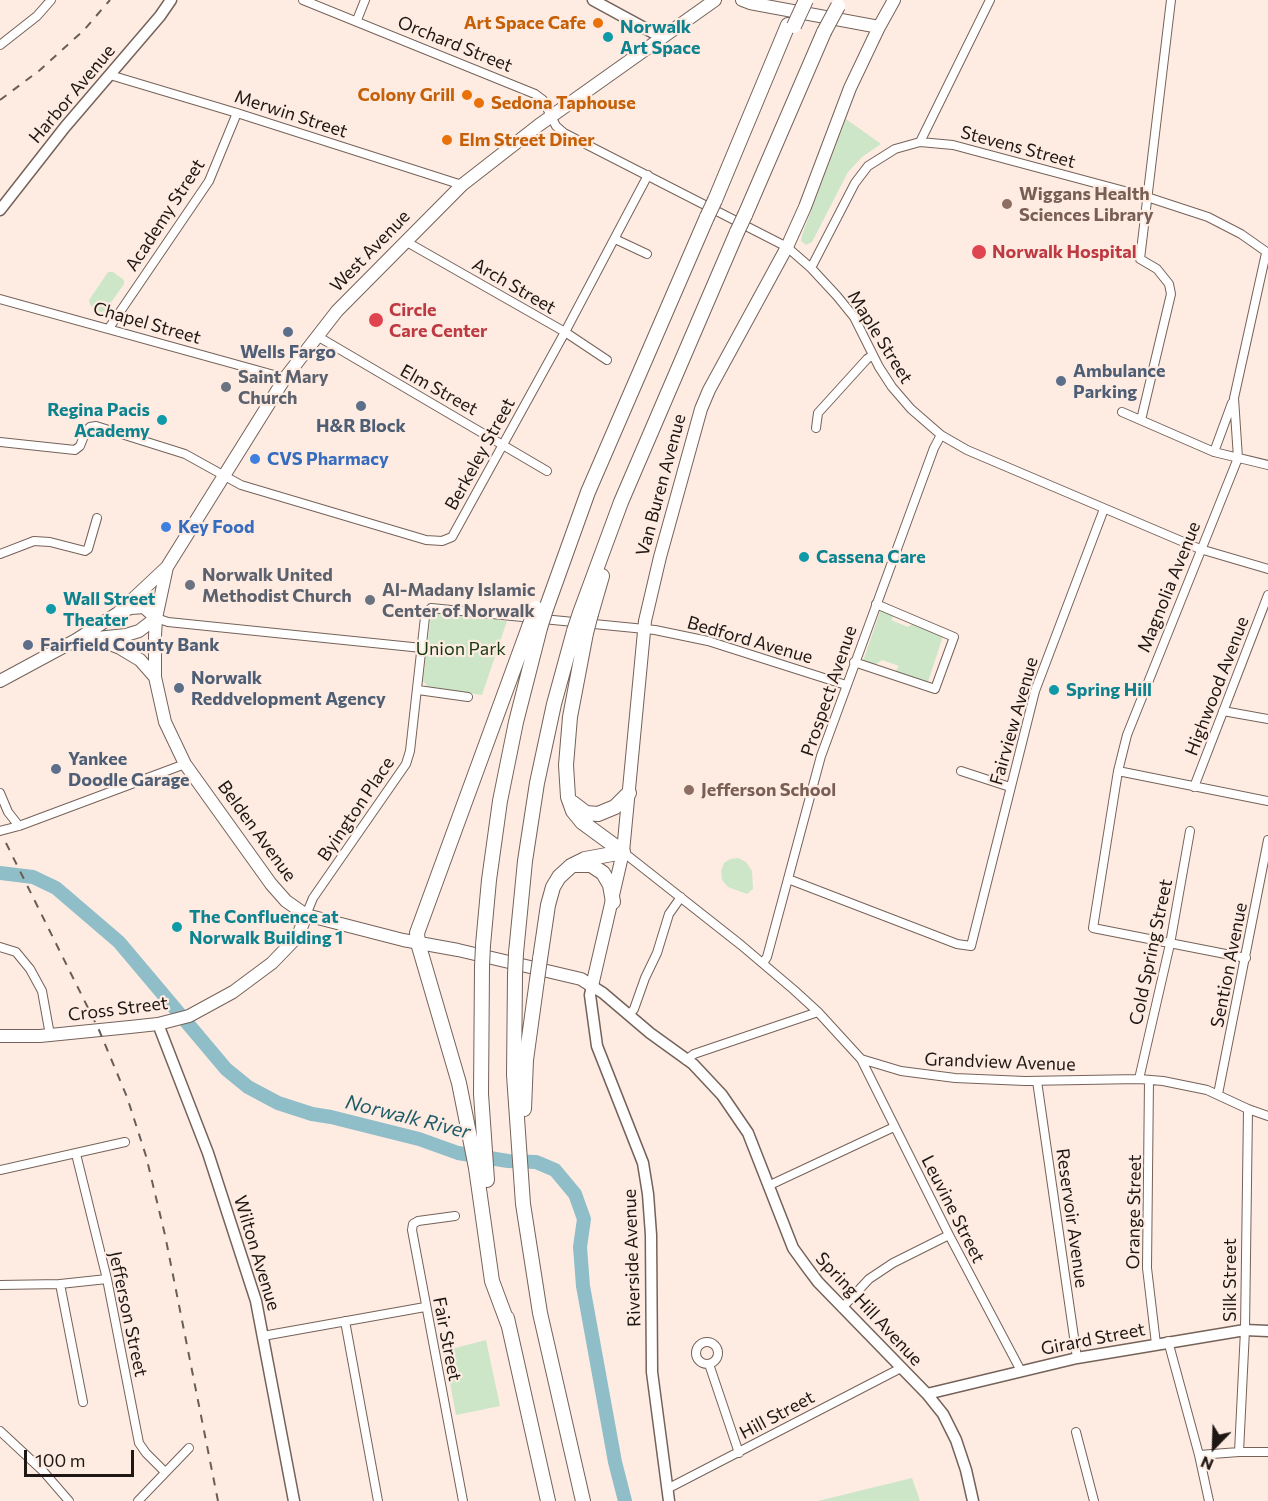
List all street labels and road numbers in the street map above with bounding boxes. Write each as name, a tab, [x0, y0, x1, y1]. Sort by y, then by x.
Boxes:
street label: Orchard Street	[394, 11, 516, 77]
street label: Harbor Avenue	[24, 40, 120, 148]
street label: Merwin Street	[232, 86, 350, 142]
street label: Stevens Street	[958, 121, 1078, 173]
street label: Academy Street	[121, 155, 209, 275]
street label: West Avenue	[326, 206, 414, 296]
street label: Arch Street	[468, 253, 560, 319]
street label: Maple Street	[843, 287, 917, 387]
street label: Chapel Street	[91, 297, 203, 349]
street label: Elm Street	[396, 360, 482, 420]
street label: Berkeley Street	[440, 394, 520, 514]
street label: Van Buren Avenue	[632, 412, 690, 558]
street label: Magnolia Avenue	[1133, 518, 1205, 656]
street label: Bedford Avenue	[685, 612, 815, 668]
street label: Highwood Avenue	[1181, 613, 1253, 759]
street label: Prospect Avenue	[797, 623, 861, 759]
street label: Fairview Avenue	[985, 654, 1043, 788]
street label: Byington Place	[313, 753, 399, 865]
street label: Belden Avenue	[213, 776, 301, 886]
street label: Cold Spring Street	[1125, 877, 1177, 1027]
street label: Sention Avenue	[1206, 901, 1252, 1029]
street label: Cross Street	[67, 992, 169, 1026]
street label: Grandview Avenue	[924, 1049, 1076, 1075]
street label: Reservoir Avenue	[1052, 1147, 1092, 1289]
street label: Leuvine Street	[917, 1152, 989, 1266]
street label: Orange Street	[1122, 1154, 1146, 1270]
street label: Riverside Avenue	[619, 1189, 645, 1327]
street label: Wilton Avenue	[229, 1193, 285, 1313]
street label: Silk Street	[1219, 1238, 1241, 1322]
street label: Spring Hill Avenue	[811, 1248, 927, 1370]
street label: Jefferson Street	[104, 1249, 152, 1379]
street label: Fair Street	[428, 1295, 466, 1383]
street label: Girard Street	[1039, 1318, 1147, 1360]
street label: Hill Street	[736, 1386, 818, 1444]

